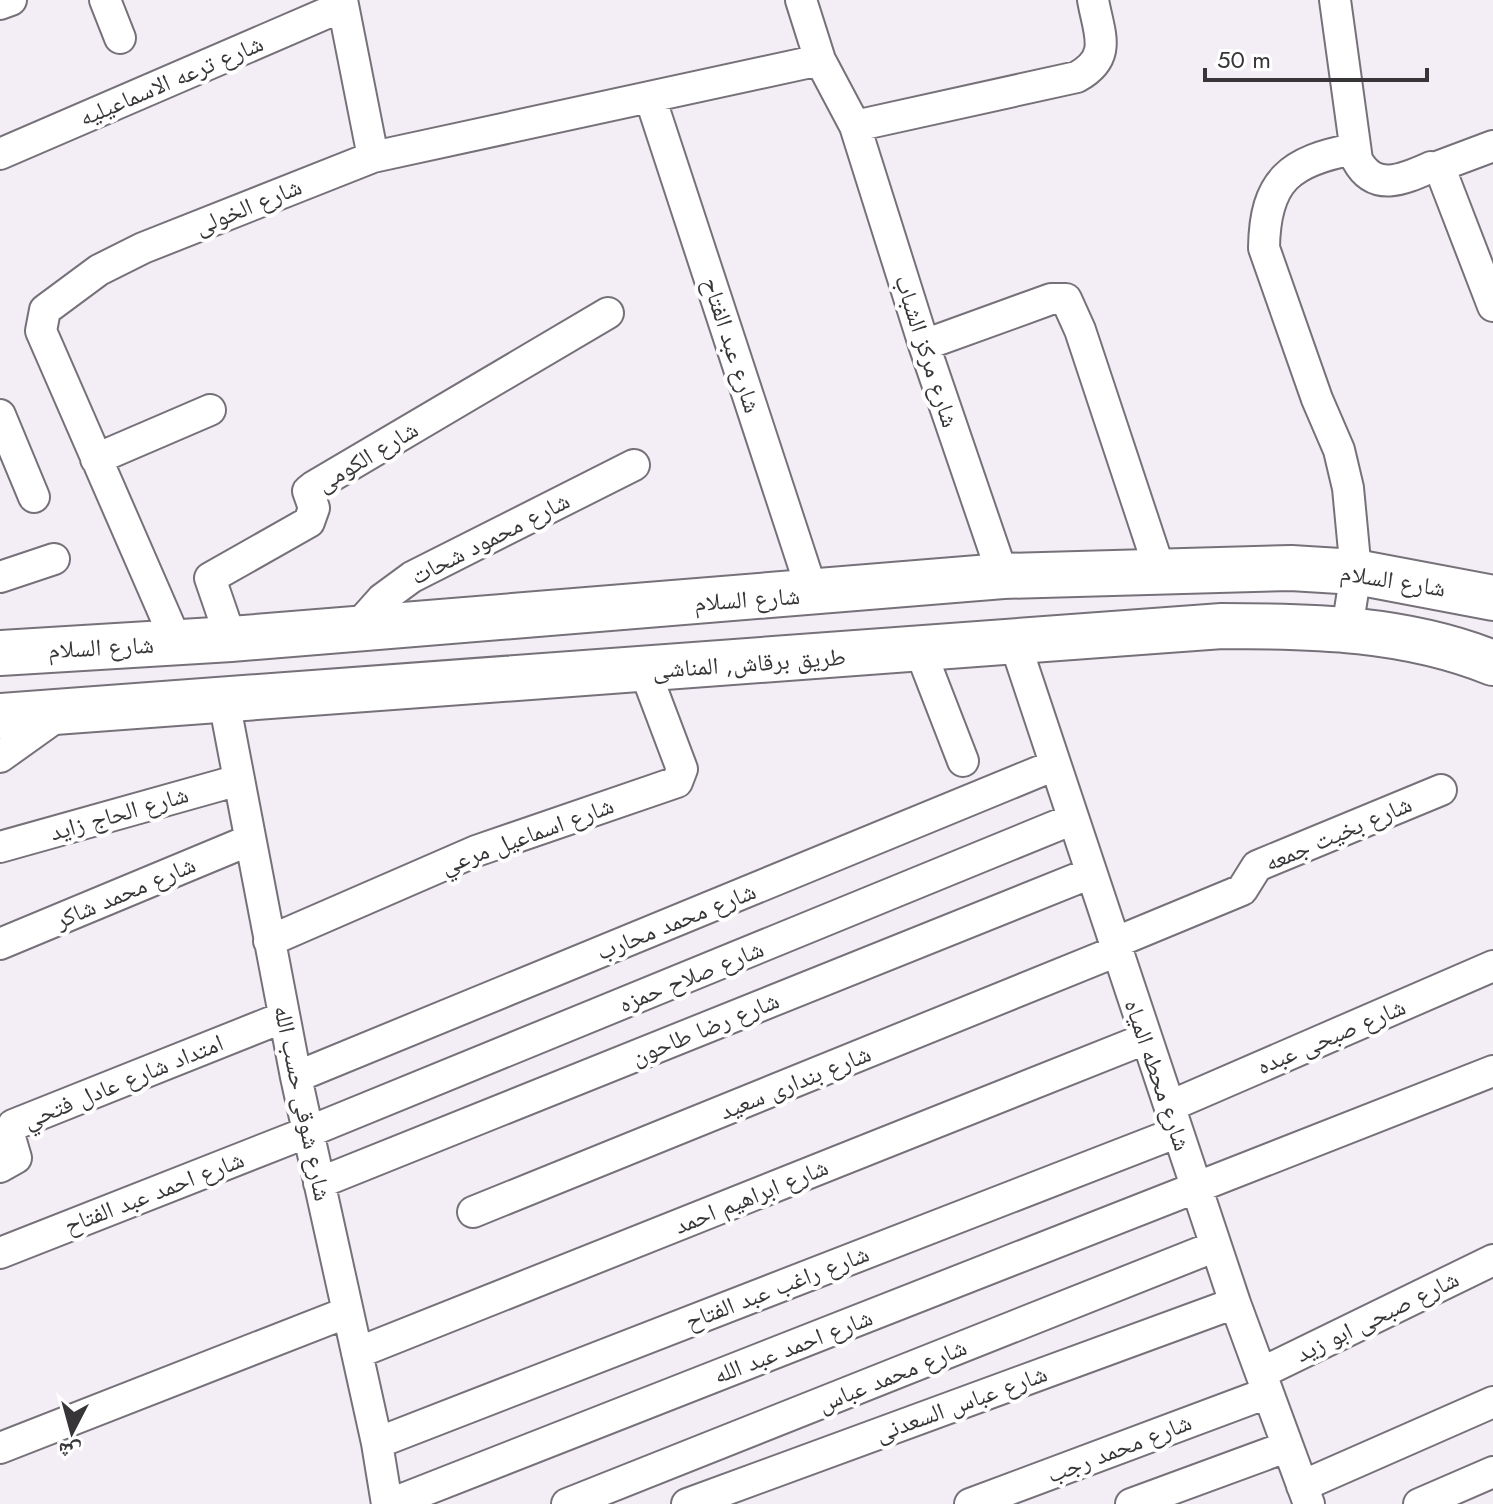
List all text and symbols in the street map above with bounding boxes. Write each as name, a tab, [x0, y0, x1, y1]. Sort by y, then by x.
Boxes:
street label: شارع ترعه الاسماعيليه	[74, 25, 268, 135]
scale bar	[1205, 32, 1427, 82]
text: 50 m	[1217, 42, 1271, 77]
street label: شارع الخولى	[189, 169, 307, 243]
street label: شارع مركز الشباب	[886, 270, 968, 432]
street label: شارع عبد الفتاح	[694, 273, 770, 417]
street label: شارع الكومى	[309, 412, 425, 500]
street label: شارع محمود شحات	[404, 483, 576, 593]
street label: شارع السلام	[1338, 554, 1448, 606]
street label: شارع السلام	[693, 578, 801, 620]
street label: شارع السلام	[47, 627, 155, 667]
street label: طريق برقاش, المناشى	[651, 639, 847, 687]
street label: شارع الحاج زايد	[46, 777, 192, 849]
street label: شارع بخيت جمعه	[1259, 786, 1417, 880]
street label: شارع اسماعيل مرعي	[436, 787, 619, 884]
street label: شارع محمد شاكر	[48, 847, 201, 938]
street label: شارع محمد محارب	[591, 873, 761, 969]
street label: شارع صلاح حمزه	[613, 931, 769, 1021]
street label: شارع رضا طاحون	[626, 982, 784, 1074]
street label: شارع صبحى عبده	[1251, 989, 1411, 1083]
street label: شارع محطه المياه	[1116, 995, 1200, 1155]
street label: شارع شوقى حسب الله	[265, 1002, 341, 1204]
street label: امتداد شارع عادل فتحي	[18, 1025, 229, 1139]
street label: شارع بندارى سعيد	[714, 1036, 876, 1128]
street label: شارع احمد عبد الفتاح	[59, 1142, 249, 1242]
street label: شارع ابراهيم احمد	[669, 1149, 833, 1243]
street label: شارع راغب عبد الفتاح	[680, 1236, 874, 1338]
street label: شارع صبحى ابو زيد	[1289, 1261, 1465, 1371]
street label: شارع احمد عبد الله	[709, 1300, 877, 1392]
street label: شارع محمد عباس	[812, 1329, 972, 1421]
street label: شارع عباس السعدنى	[870, 1356, 1052, 1450]
north arrow	[32, 1392, 112, 1472]
street label: شارع محمد رجب	[1042, 1404, 1196, 1492]
text: ش	[57, 1435, 83, 1469]

